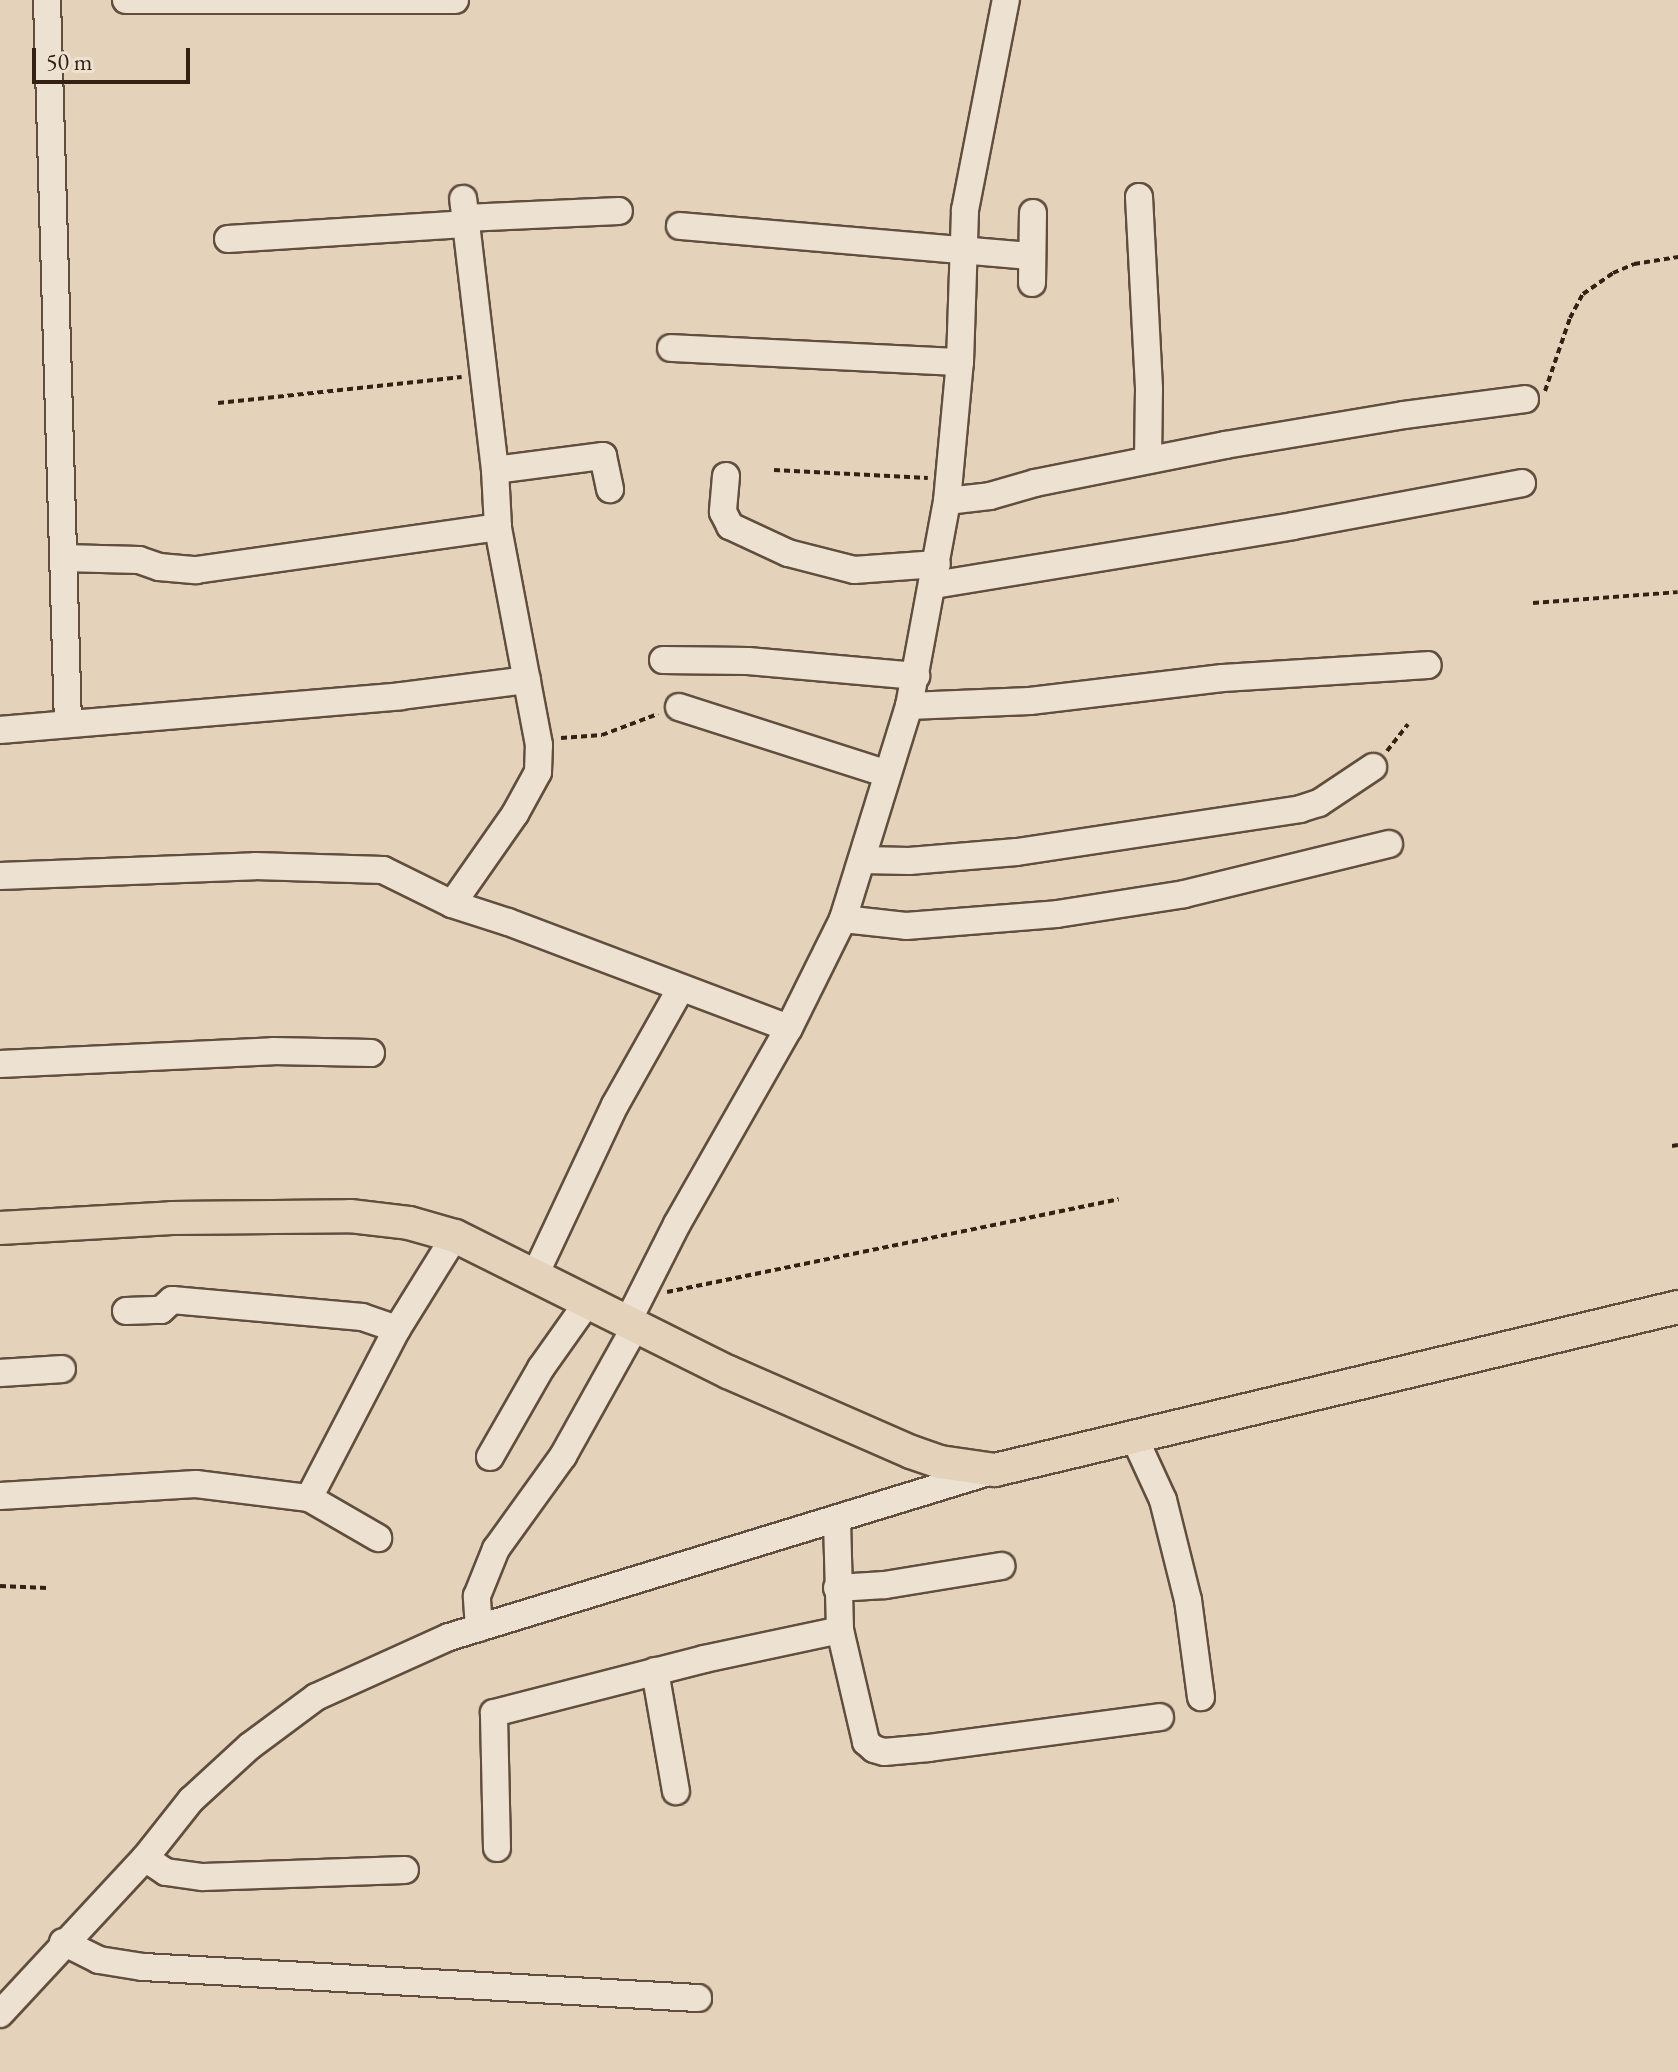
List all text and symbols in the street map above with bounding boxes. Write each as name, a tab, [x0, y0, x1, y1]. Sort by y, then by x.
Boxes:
scale bar	[36, 32, 194, 82]
text: 50 m	[46, 46, 93, 77]

